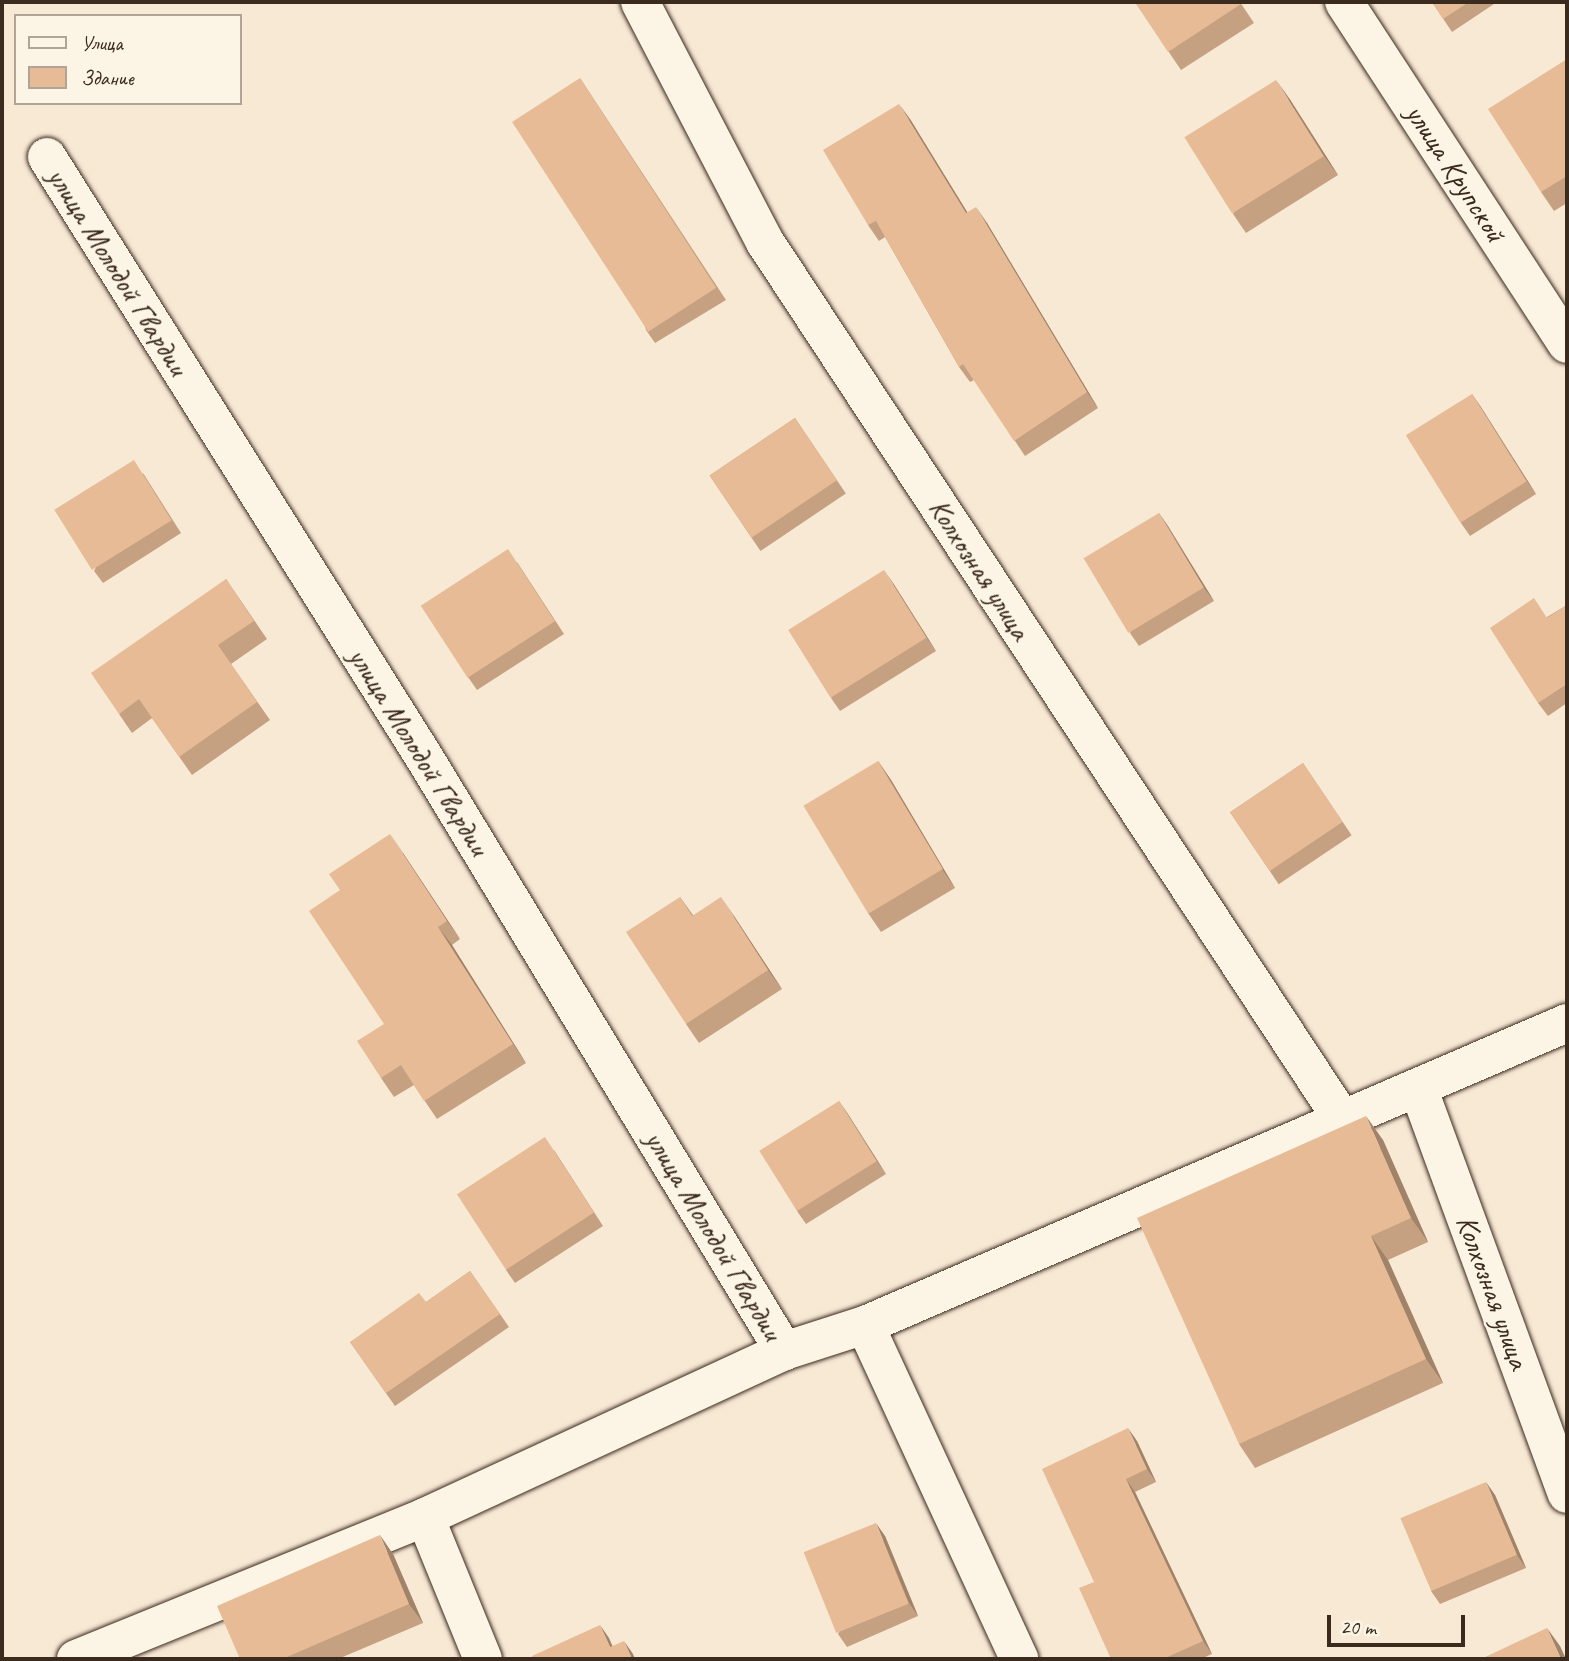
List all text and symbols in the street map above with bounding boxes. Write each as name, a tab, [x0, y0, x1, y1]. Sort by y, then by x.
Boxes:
legend	[14, 14, 242, 105]
text: Улица	[81, 30, 123, 56]
text: Здание	[81, 65, 134, 91]
street label: улица Крупской	[1398, 97, 1514, 249]
street label: улица Молодой Гвардии	[40, 161, 196, 381]
street label: Колхозная улица	[920, 491, 1040, 647]
street label: улица Молодой Гвардии	[341, 641, 497, 861]
street label: улица Молодой Гвардии	[637, 1124, 791, 1346]
street label: Колхозная улица	[1448, 1209, 1538, 1375]
scale bar	[1331, 1602, 1469, 1646]
text: 20 m	[1340, 1614, 1376, 1640]

